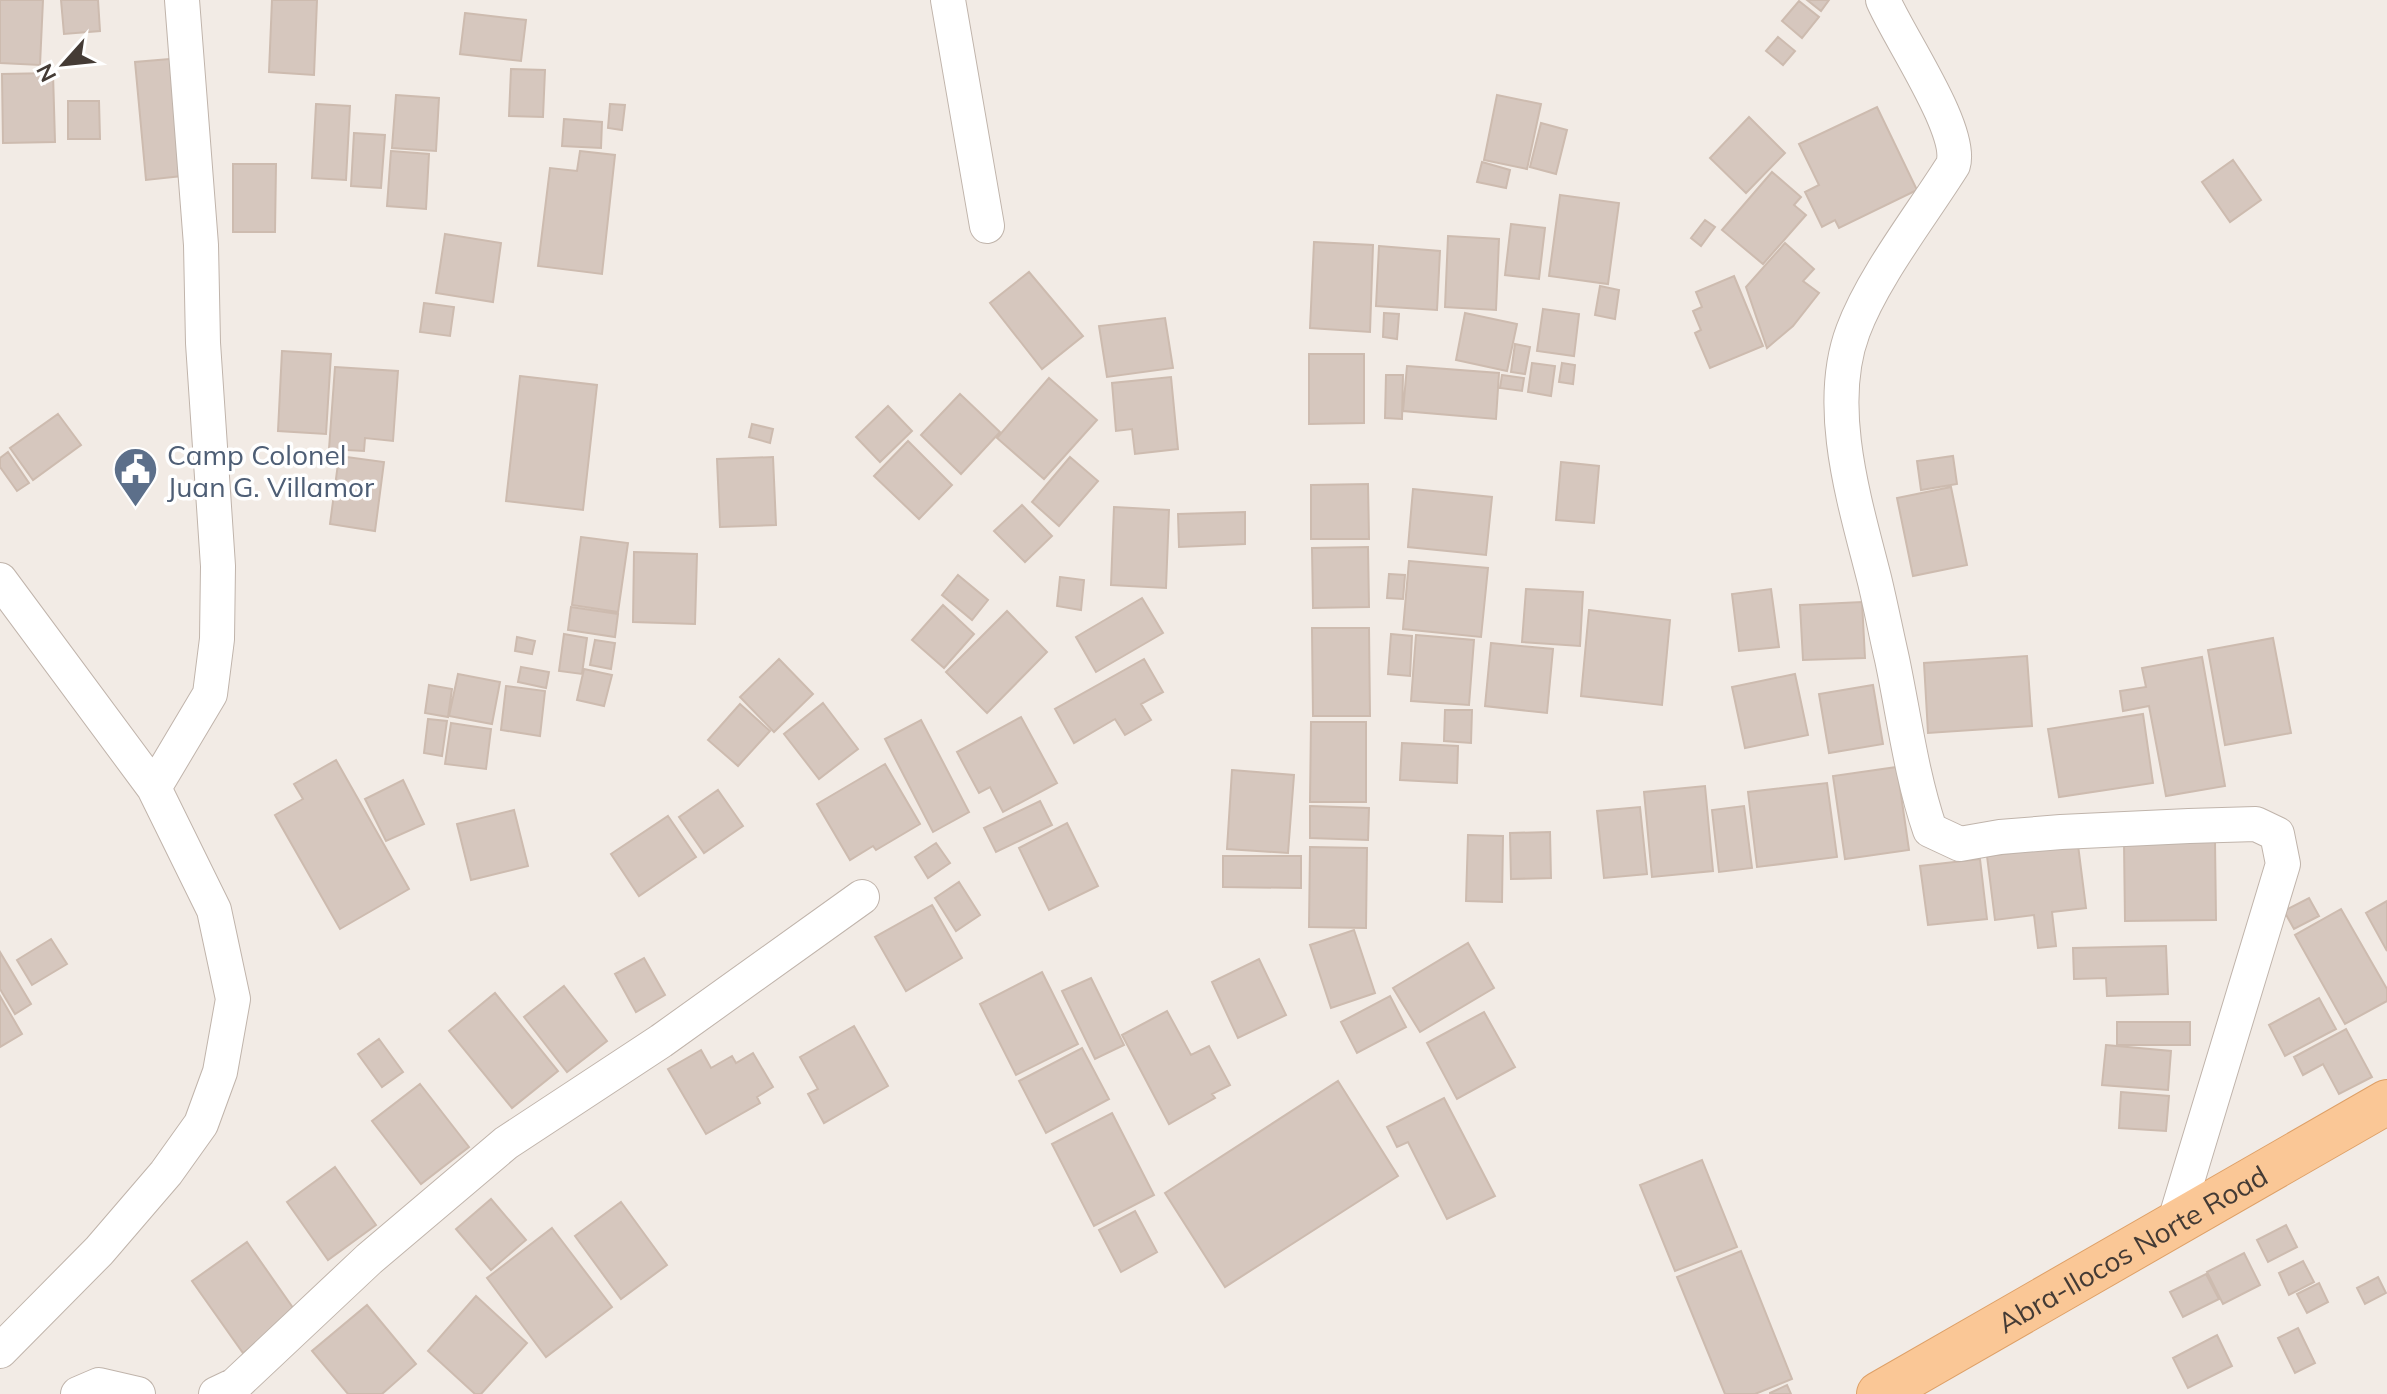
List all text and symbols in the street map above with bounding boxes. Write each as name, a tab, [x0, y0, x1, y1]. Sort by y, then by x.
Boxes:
north arrow	[24, 24, 104, 104]
text: N	[30, 59, 62, 87]
place label: Camp Colonel Juan G. Villamor	[167, 437, 375, 504]
public building icon: Camp Colonel Juan G. Villamor	[112, 446, 160, 509]
street label: Abra-Ilocos Norte Road	[1991, 1157, 2273, 1340]

